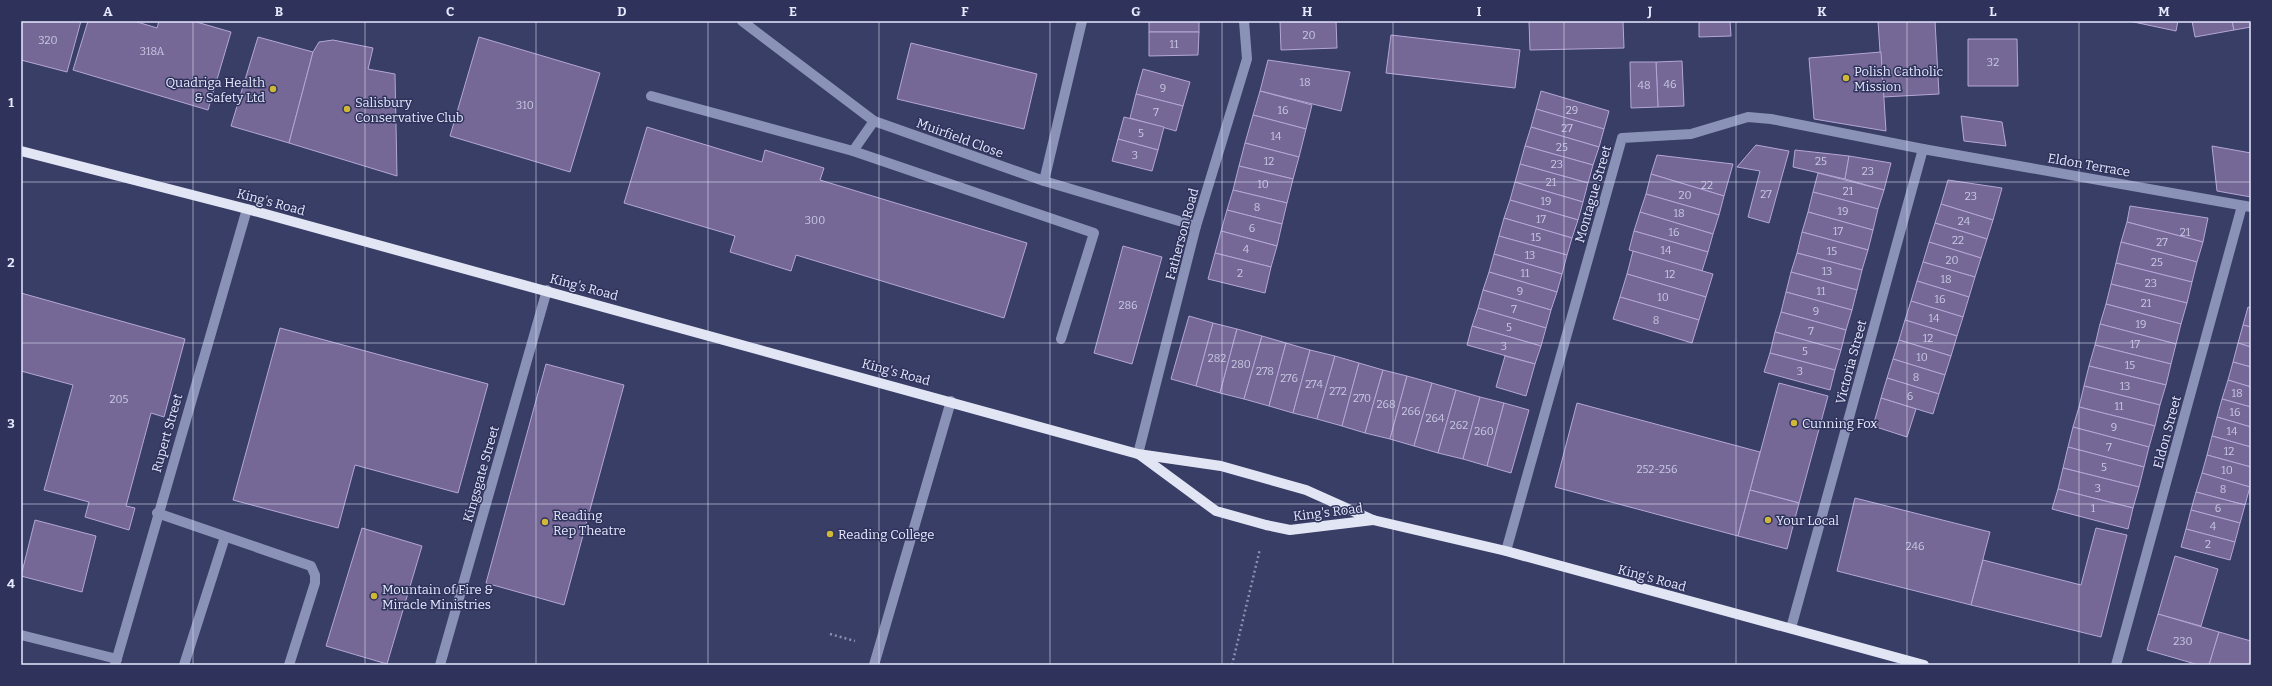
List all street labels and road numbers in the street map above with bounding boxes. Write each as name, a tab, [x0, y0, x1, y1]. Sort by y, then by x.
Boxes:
street label: Muirfield Close	[915, 115, 1005, 161]
street label: Montague Street	[1572, 143, 1614, 244]
street label: Eldon Terrace	[2047, 150, 2131, 180]
street label: King's Road	[235, 186, 307, 218]
street label: Fatherson Road	[1163, 186, 1202, 282]
street label: King's Road	[548, 271, 620, 303]
street label: Victoria Street	[1833, 318, 1870, 406]
street label: King's Road	[860, 356, 932, 388]
street label: Rupert Street	[149, 392, 185, 474]
street label: Eldon Street	[2150, 394, 2184, 470]
street label: Kingsgate Street	[460, 424, 502, 524]
street label: King's Road	[1292, 500, 1364, 524]
street label: King's Road	[1616, 562, 1688, 594]

